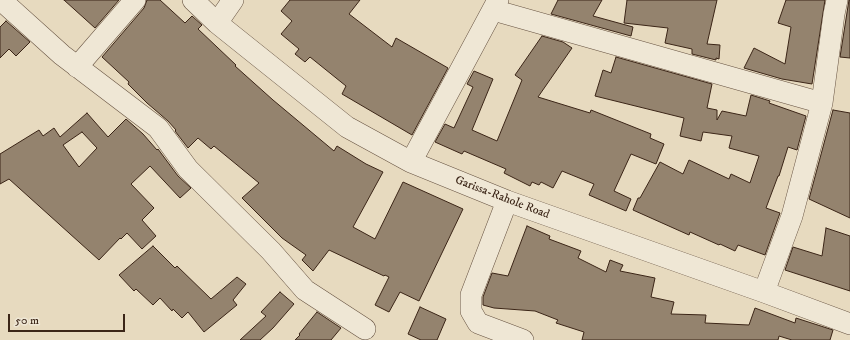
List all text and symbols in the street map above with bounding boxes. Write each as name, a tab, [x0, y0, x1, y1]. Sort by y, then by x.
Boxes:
street label: Garissa-Rahole Road	[453, 173, 551, 223]
scale bar	[10, 306, 127, 332]
text: 50 m	[15, 313, 39, 328]

